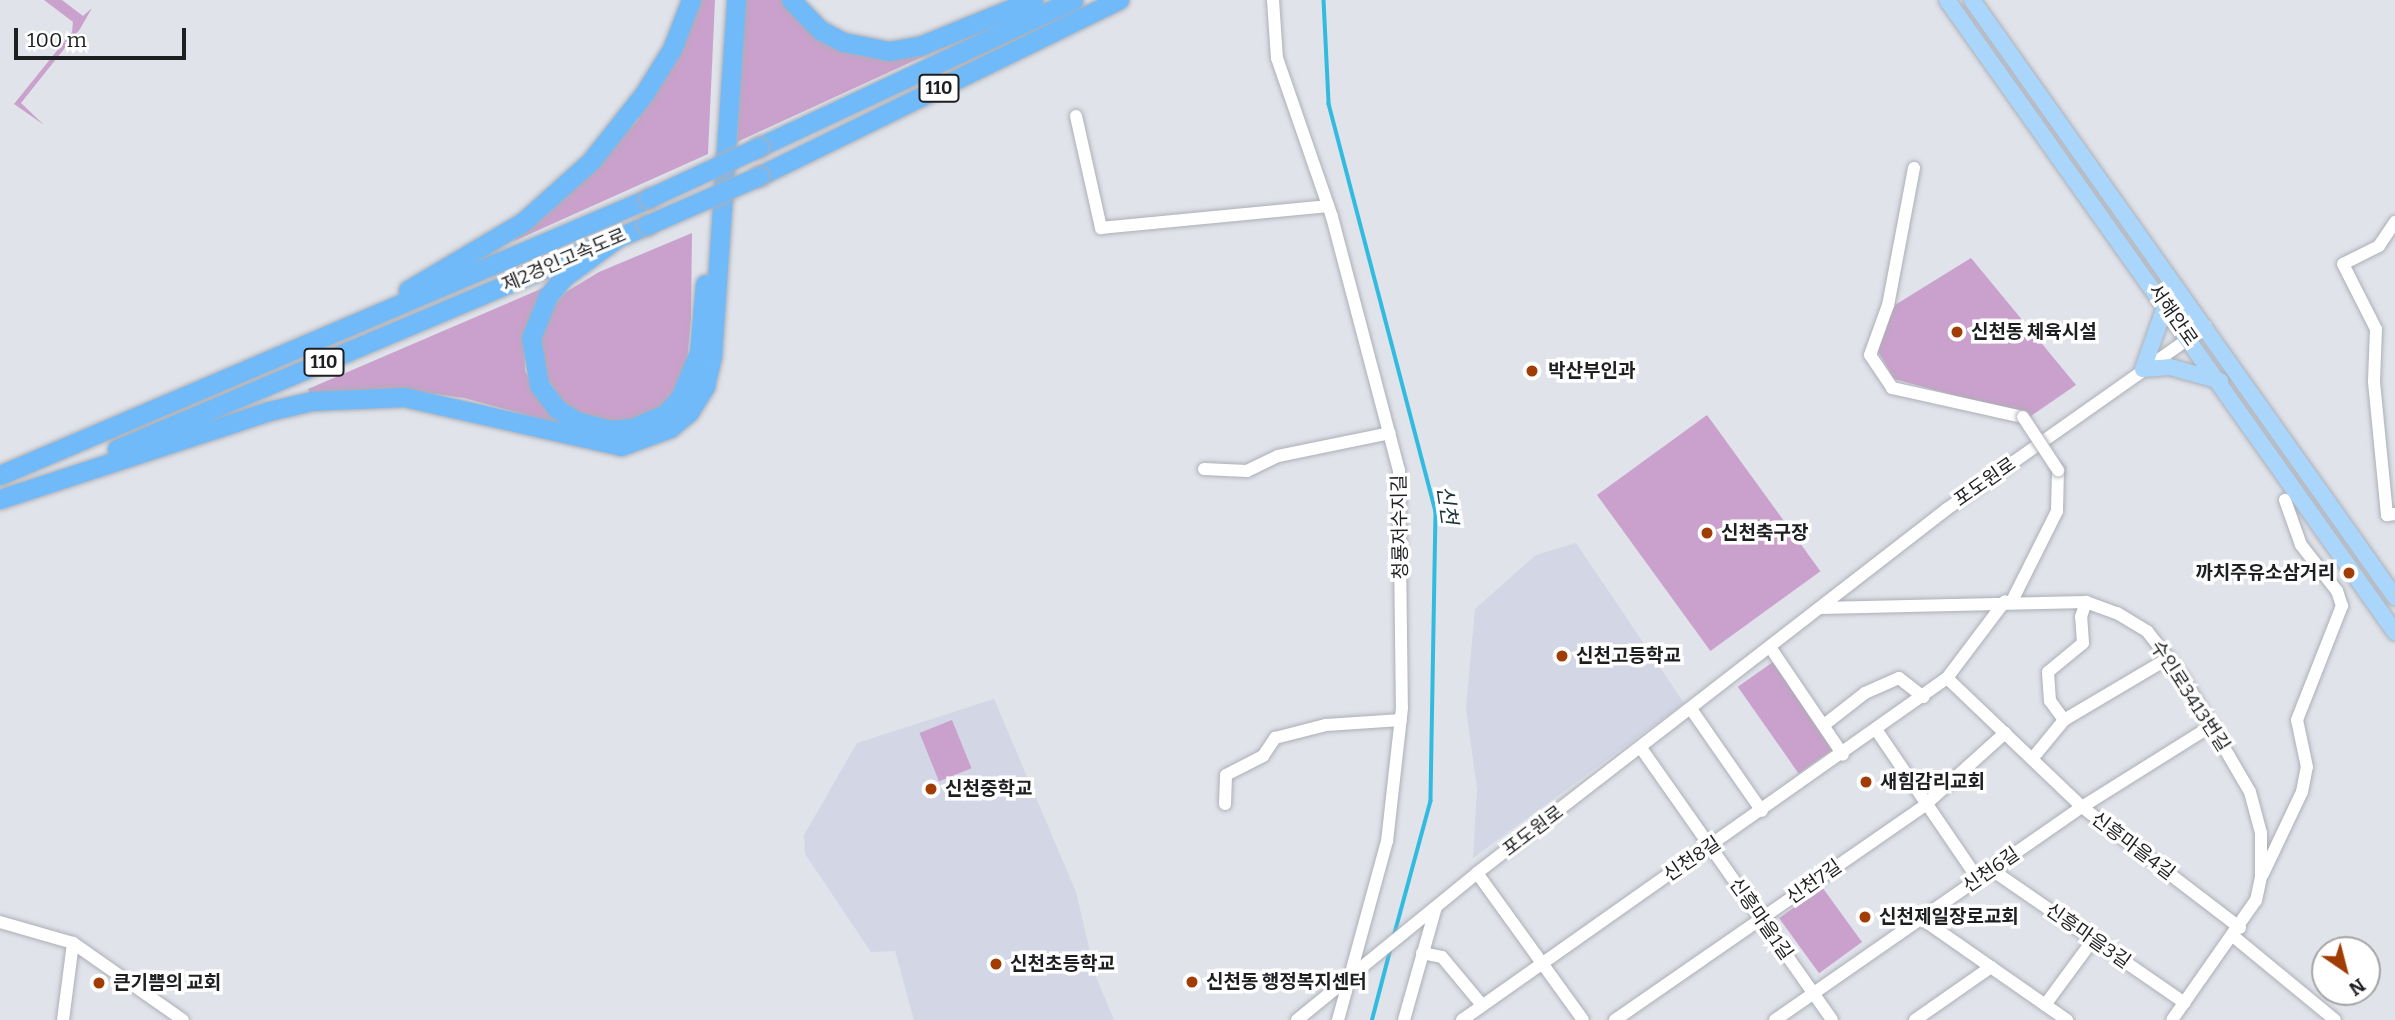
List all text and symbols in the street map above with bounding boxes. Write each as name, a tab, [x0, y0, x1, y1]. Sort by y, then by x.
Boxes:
scale bar	[18, 14, 189, 58]
text: 100 m	[27, 27, 87, 53]
road number: 110	[918, 74, 960, 102]
street label: 제2경인고속도로	[498, 224, 630, 296]
street label: 서해안로	[2144, 280, 2202, 350]
place label: 신천동 체육시설	[1971, 321, 2097, 343]
marker: 신천동 체육시설	[1949, 324, 1965, 340]
road number: 110	[303, 348, 345, 376]
place label: 박산부인과	[1548, 360, 1635, 382]
marker: 박산부인과	[1522, 361, 1542, 381]
street label: 포도원로	[1950, 453, 2020, 511]
street label: 청룡저수지길	[1388, 474, 1412, 580]
water label: 신천	[1432, 484, 1462, 526]
place label: 신천축구장	[1721, 522, 1808, 544]
marker: 신천축구장	[1699, 525, 1715, 541]
place label: 까치주유소삼거리	[2195, 562, 2335, 584]
marker: 까치주유소삼거리	[2341, 565, 2357, 581]
street label: 수인로3413번길	[2146, 636, 2234, 756]
place label: 신천고등학교	[1576, 645, 1681, 667]
marker: 신천고등학교	[1554, 648, 1570, 664]
place label: 새힘감리교회	[1880, 771, 1985, 793]
marker: 새힘감리교회	[1858, 774, 1874, 790]
place label: 신천중학교	[945, 778, 1032, 800]
marker: 신천중학교	[923, 781, 939, 797]
street label: 포도원로	[1498, 801, 1568, 861]
street label: 신흥마을4길	[2087, 807, 2179, 885]
street label: 신천8길	[1659, 832, 1725, 886]
street label: 신천6길	[1958, 842, 2024, 898]
street label: 신천7길	[1782, 855, 1846, 909]
street label: 신흥마을1길	[1724, 874, 1798, 964]
street label: 신흥마을3길	[2041, 898, 2135, 974]
place label: 신천제일장로교회	[1879, 906, 2019, 928]
marker: 신천제일장로교회	[1857, 909, 1873, 925]
north arrow	[2311, 936, 2381, 1006]
place label: 신천초등학교	[1010, 953, 1115, 975]
marker: 신천초등학교	[988, 956, 1004, 972]
place label: 신천동 행정복지센터	[1206, 971, 1367, 993]
place label: 큰기쁨의 교회	[113, 972, 221, 994]
text: N	[2345, 973, 2370, 1001]
marker: 신천동 행정복지센터	[1184, 974, 1200, 990]
marker: 큰기쁨의 교회	[91, 975, 107, 991]

